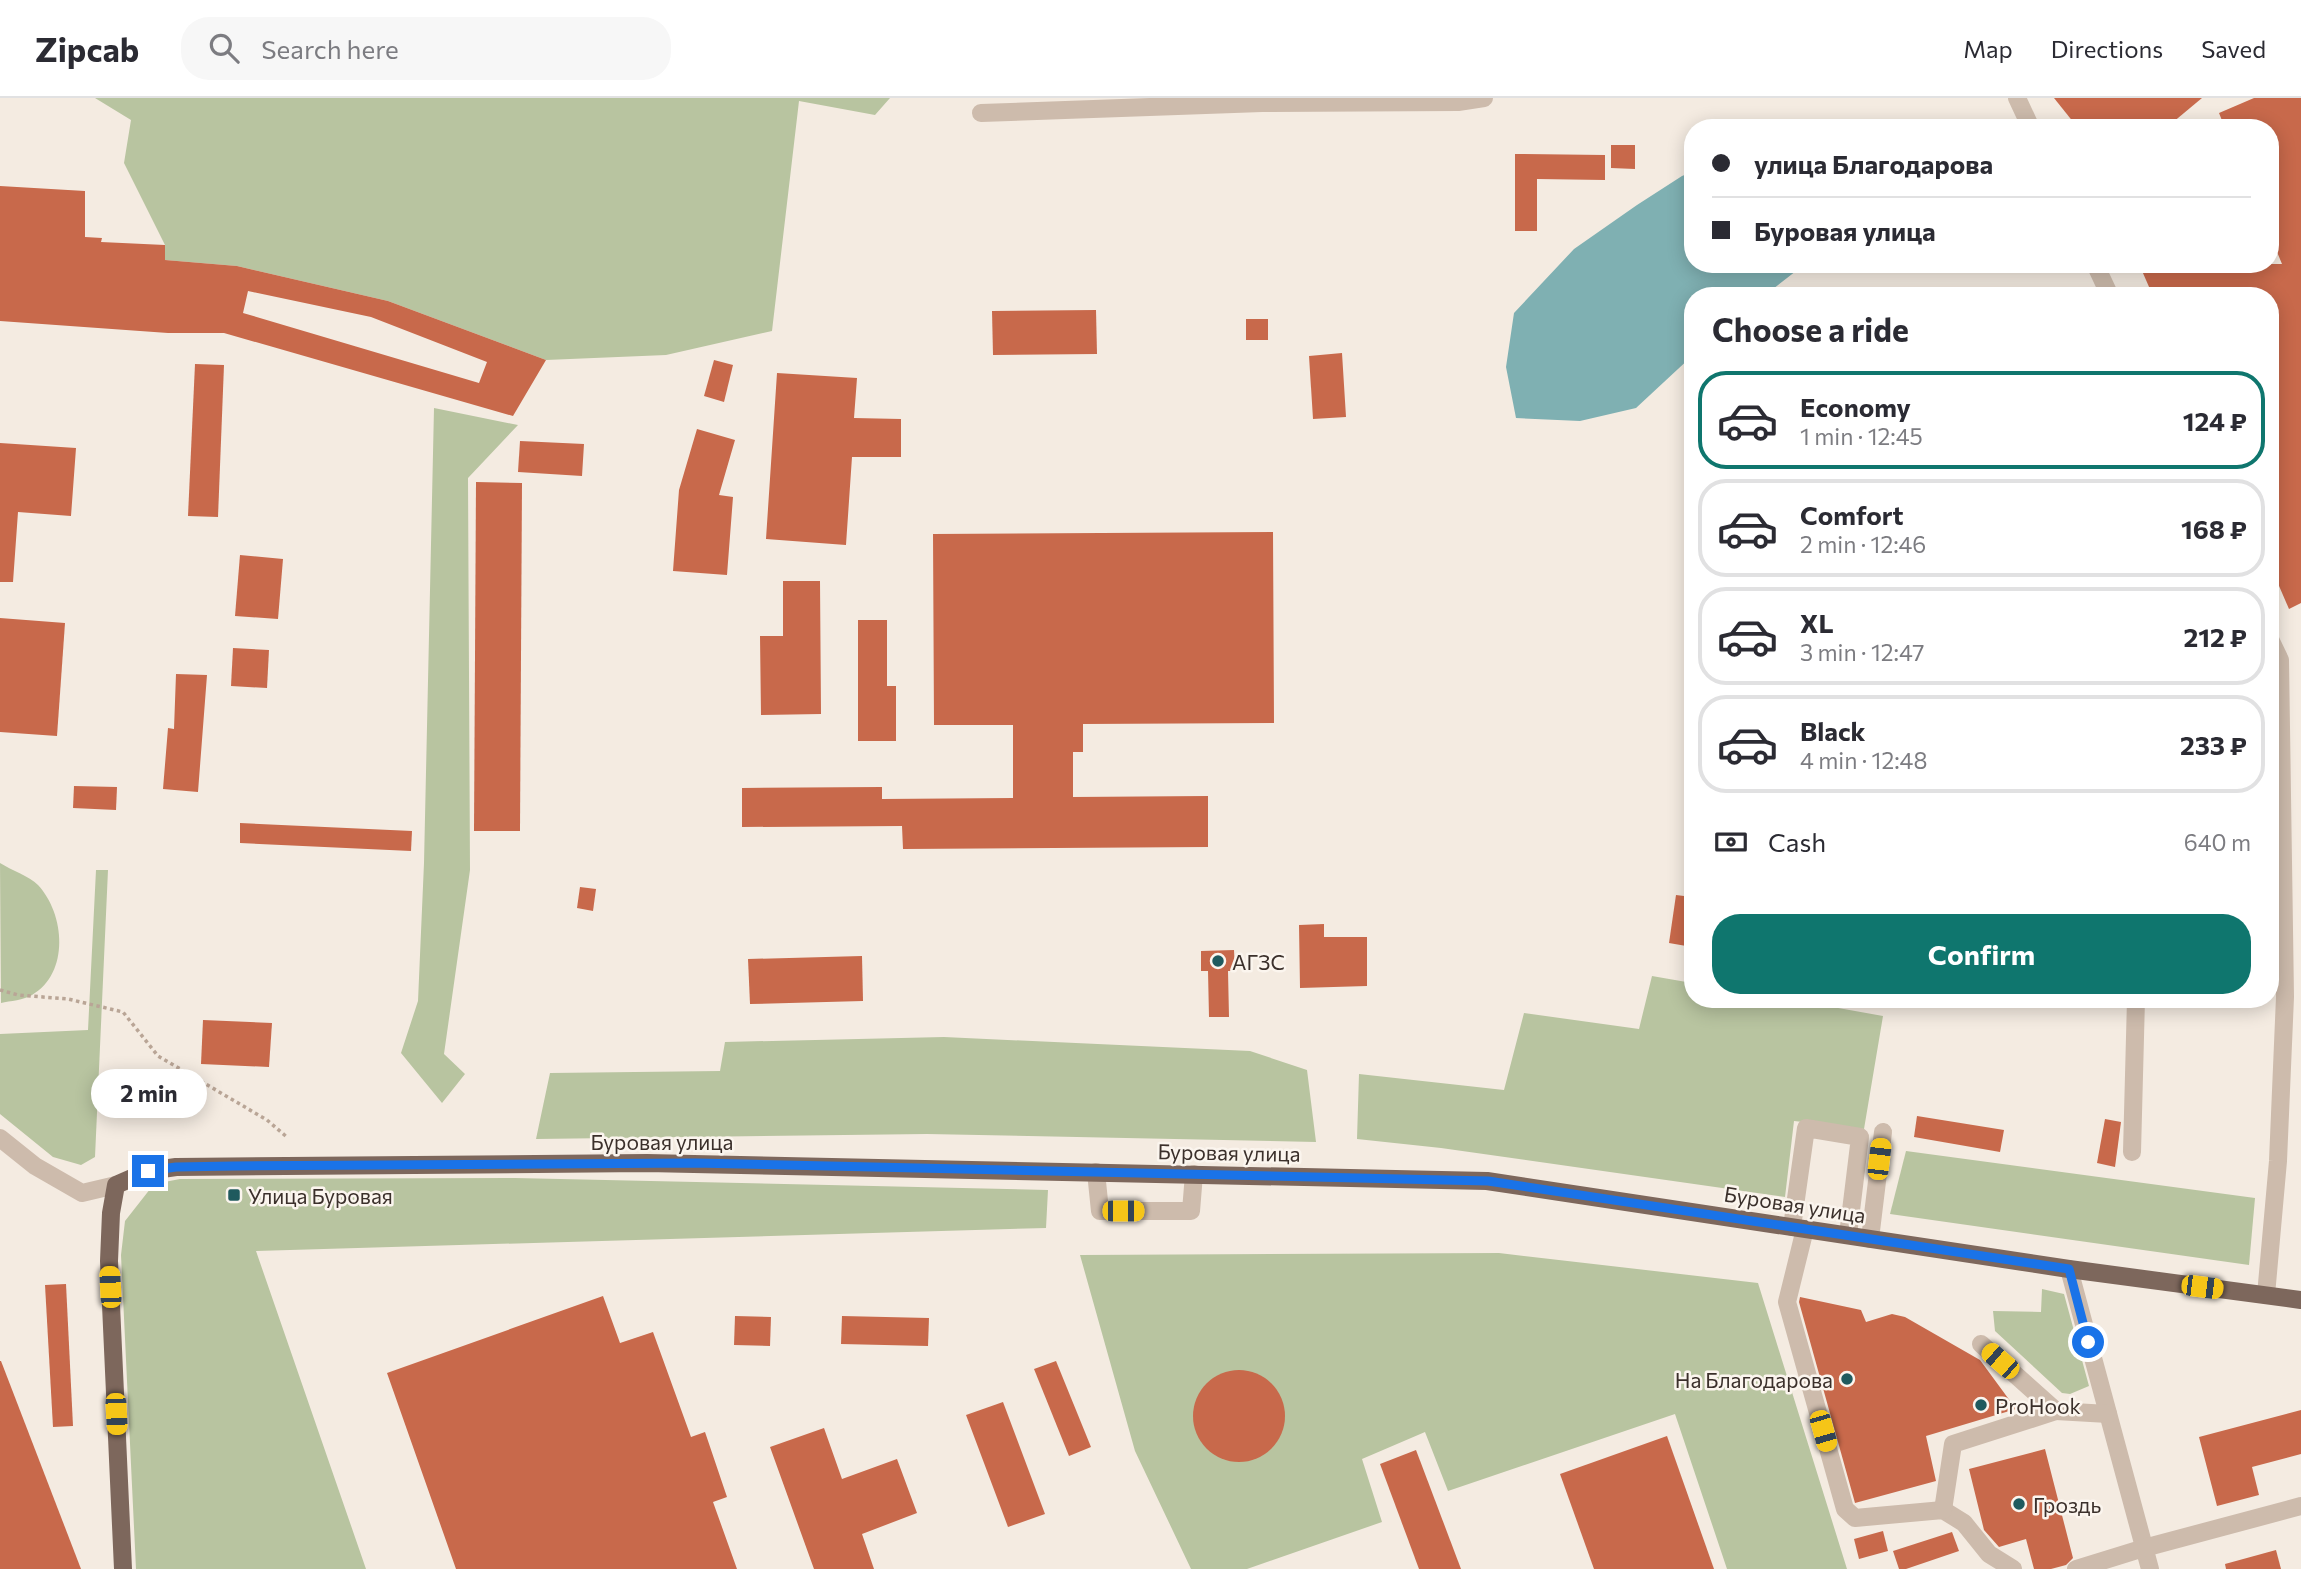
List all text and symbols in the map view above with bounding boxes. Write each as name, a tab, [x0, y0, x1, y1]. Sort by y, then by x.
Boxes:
search box	[181, 17, 671, 80]
text: Zipcab	[35, 28, 139, 69]
icon: search	[205, 29, 243, 67]
text: Search here	[261, 33, 399, 64]
text: Map	[1963, 34, 2013, 63]
text: Directions	[2051, 34, 2163, 63]
text: Saved	[2201, 34, 2266, 63]
text: улица Благодарова	[1754, 148, 1993, 179]
text: Буровая улица	[1754, 215, 1936, 246]
text: Choose a ride	[1712, 309, 1909, 349]
icon: car	[1716, 389, 1779, 452]
text: Economy	[1800, 391, 1911, 422]
text: 124 ₽	[2183, 405, 2247, 436]
text: 1 min · 12:45	[1800, 422, 1923, 450]
icon: car	[1716, 497, 1779, 560]
text: Comfort	[1800, 499, 1903, 530]
text: 168 ₽	[2181, 513, 2247, 544]
text: 2 min · 12:46	[1800, 530, 1926, 558]
icon: car	[1716, 605, 1779, 668]
text: XL	[1800, 607, 1834, 638]
text: 212 ₽	[2184, 621, 2247, 652]
text: 3 min · 12:47	[1800, 638, 1924, 666]
icon: car	[1716, 713, 1779, 776]
text: Black	[1800, 715, 1866, 746]
text: 233 ₽	[2180, 729, 2247, 760]
text: 4 min · 12:48	[1800, 746, 1927, 774]
icon: cash	[1712, 823, 1750, 861]
text: Cash	[1768, 826, 1826, 857]
text: 640 m	[2184, 828, 2251, 856]
button: Confirm	[1712, 914, 2251, 994]
place label: АГЗС	[1232, 949, 1285, 974]
marker: АГЗС	[1210, 953, 1226, 969]
callout: 2 min	[90, 1070, 206, 1118]
text: 2 min	[120, 1079, 178, 1107]
street label: Буровая улица	[591, 1129, 733, 1154]
car	[1867, 1137, 1892, 1181]
street label: Буровая улица	[1157, 1138, 1301, 1166]
route end	[132, 1155, 164, 1187]
street label: Буровая улица	[1722, 1180, 1868, 1228]
place label: Улица Буровая	[248, 1183, 393, 1208]
marker: Улица Буровая	[226, 1187, 242, 1203]
car	[1103, 1201, 1145, 1222]
car	[99, 1265, 122, 1309]
car	[2180, 1274, 2225, 1300]
route start	[2072, 1326, 2104, 1358]
car	[1978, 1339, 2023, 1383]
place label: На Благодарова	[1675, 1367, 1833, 1392]
marker: На Благодарова	[1839, 1371, 1855, 1387]
car	[105, 1392, 128, 1436]
place label: ProHook	[1995, 1393, 2081, 1418]
marker: ProHook	[1973, 1397, 1989, 1413]
car	[1808, 1408, 1839, 1454]
place label: Гроздь	[2033, 1492, 2101, 1517]
marker: Гроздь	[2011, 1496, 2027, 1512]

